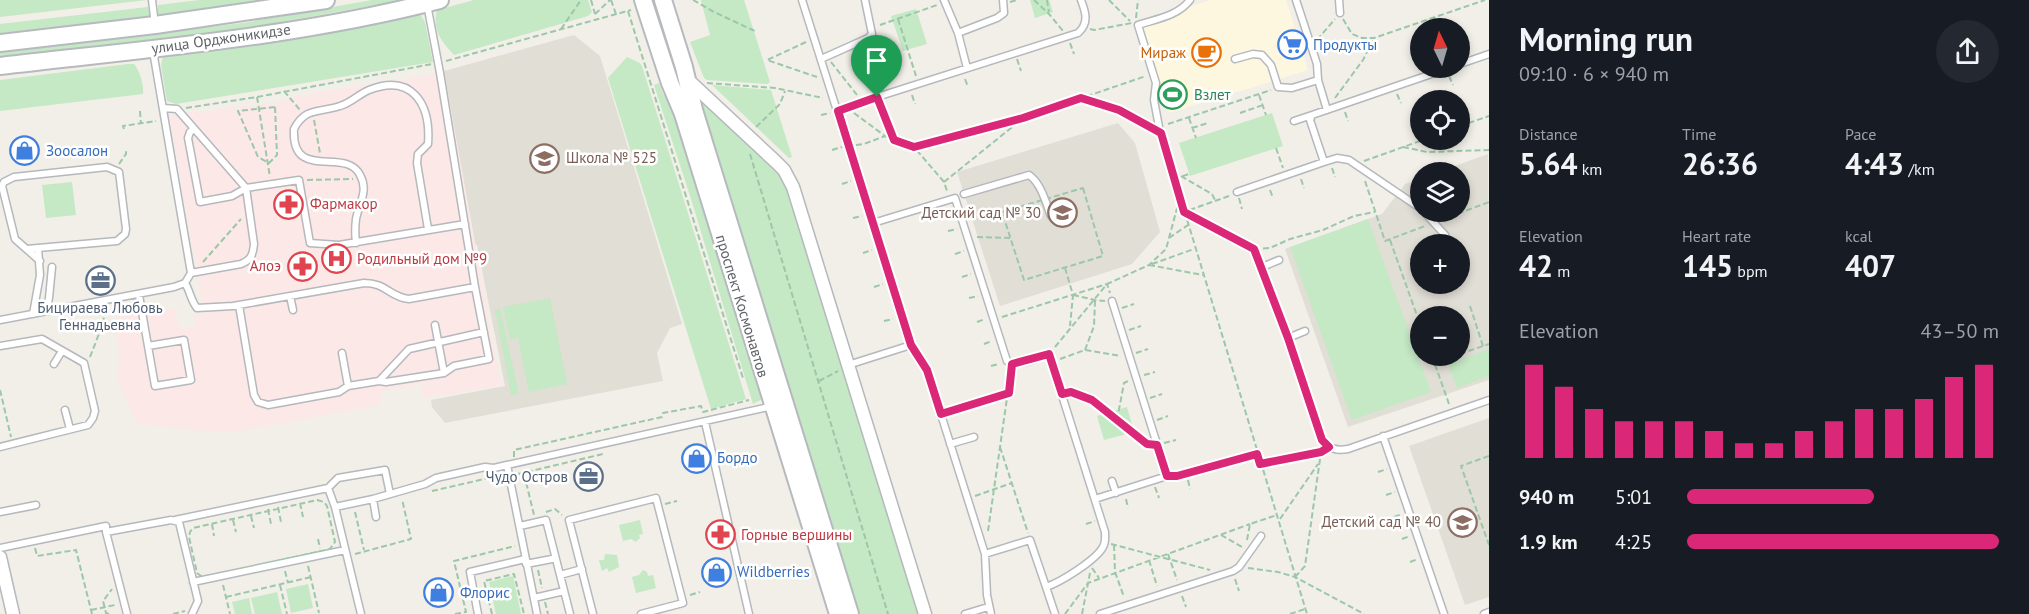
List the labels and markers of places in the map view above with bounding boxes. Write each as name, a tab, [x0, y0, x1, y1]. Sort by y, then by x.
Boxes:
supermarket icon: Продукты	[1276, 29, 1308, 61]
pin	[851, 35, 902, 97]
place label: Продукты	[1313, 35, 1377, 54]
cafe icon: Мираж	[1191, 37, 1223, 69]
place label: Мираж	[1141, 43, 1186, 62]
sports icon: Взлет	[1157, 79, 1189, 111]
place label: Взлет	[1194, 85, 1231, 104]
shop icon: Зоосалон	[9, 135, 41, 167]
place label: Зоосалон	[46, 141, 108, 160]
school or university icon: Школа № 525	[529, 142, 561, 174]
place label: Школа № 525	[566, 148, 657, 167]
pharmacy icon: Фармакор	[273, 188, 305, 220]
place label: Фармакор	[310, 194, 378, 213]
school or university icon: Детский сад № 30	[1046, 197, 1078, 229]
place label: Детский сад № 30	[922, 203, 1041, 222]
hospital icon: Родильный дом №9	[320, 243, 352, 275]
place label: Родильный дом №9	[357, 249, 487, 268]
pharmacy icon: Алоэ	[286, 250, 318, 282]
place label: Алоэ	[250, 256, 281, 275]
office icon: Бицираева Любовь Геннадьевна	[84, 265, 116, 297]
place label: Бицираева Любовь Геннадьевна	[37, 298, 163, 334]
shop icon: Бордо	[680, 442, 712, 474]
place label: Бордо	[717, 448, 757, 467]
office icon: Чудо Остров	[573, 461, 605, 493]
place label: Чудо Остров	[486, 467, 568, 486]
school or university icon: Детский сад № 40	[1446, 506, 1478, 538]
place label: Детский сад № 40	[1322, 512, 1441, 531]
pharmacy icon: Горные вершины	[704, 519, 736, 551]
place label: Горные вершины	[741, 525, 852, 544]
shop icon: Wildberries	[700, 556, 732, 588]
place label: Wildberries	[737, 562, 810, 581]
shop icon: Флорис	[423, 577, 455, 609]
place label: Флорис	[460, 583, 510, 602]

